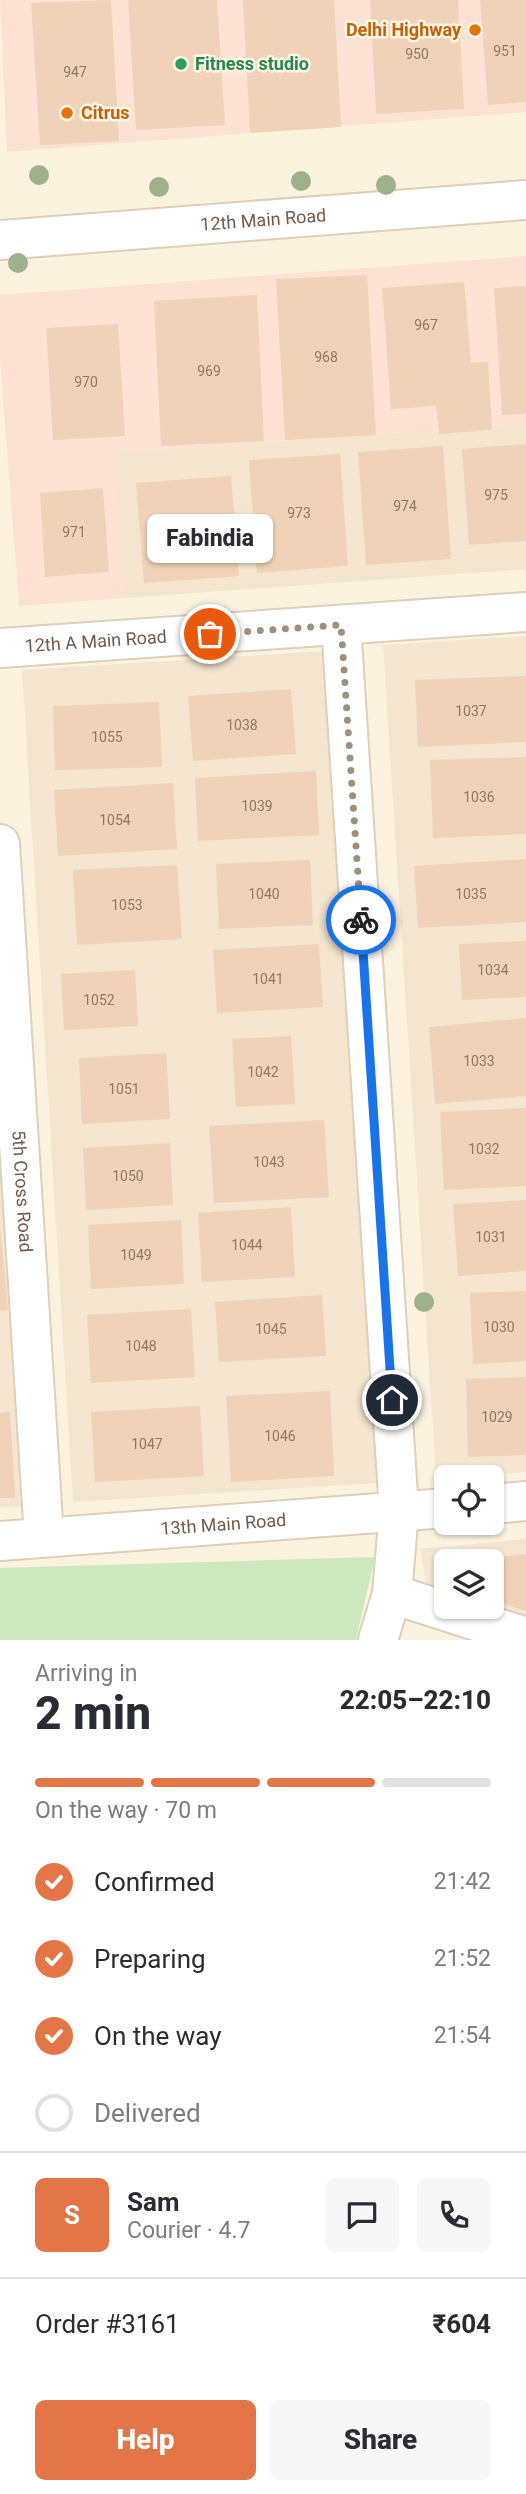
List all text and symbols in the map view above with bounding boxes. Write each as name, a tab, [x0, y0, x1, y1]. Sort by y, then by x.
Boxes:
place label: Delhi Highway	[346, 19, 462, 40]
marker: Delhi Highway	[467, 22, 483, 38]
house number: 951	[493, 43, 517, 59]
house number: 950	[405, 46, 429, 62]
place label: Fitness studio	[195, 53, 309, 74]
marker: Fitness studio	[173, 56, 189, 72]
house number: 947	[63, 64, 87, 80]
place label: Citrus	[81, 102, 130, 123]
marker: Citrus	[59, 105, 75, 121]
street label: 12th Main Road	[200, 204, 327, 235]
house number: 967	[414, 317, 438, 333]
house number: 968	[314, 349, 338, 365]
house number: 969	[197, 363, 221, 379]
house number: 970	[74, 374, 98, 390]
house number: 975	[484, 487, 508, 503]
house number: 974	[393, 498, 417, 514]
house number: 973	[287, 505, 311, 521]
callout: Fabindia	[147, 515, 273, 564]
house number: 971	[62, 524, 86, 540]
text: Fabindia	[166, 525, 254, 552]
pin	[180, 604, 240, 664]
icon: bag	[191, 615, 229, 653]
street label: 12th A Main Road	[24, 626, 167, 656]
house number: 1037	[455, 703, 487, 719]
house number: 1038	[226, 717, 258, 733]
house number: 1055	[91, 729, 123, 745]
house number: 1036	[463, 789, 495, 805]
house number: 1039	[241, 798, 273, 814]
house number: 1054	[99, 812, 131, 828]
courier	[326, 885, 396, 955]
house number: 1040	[248, 886, 280, 902]
house number: 1035	[455, 886, 487, 902]
house number: 1053	[111, 897, 143, 913]
icon: bike	[342, 901, 380, 939]
house number: 1034	[477, 962, 509, 978]
house number: 1041	[252, 971, 284, 987]
house number: 1052	[83, 992, 115, 1008]
house number: 1033	[463, 1053, 495, 1069]
house number: 1042	[247, 1064, 279, 1080]
house number: 1051	[108, 1081, 140, 1097]
street label: 5th Cross Road	[8, 1129, 37, 1253]
house number: 1032	[468, 1141, 500, 1157]
house number: 1043	[253, 1154, 285, 1170]
house number: 1050	[112, 1168, 144, 1184]
house number: 1031	[475, 1229, 507, 1245]
house number: 1044	[231, 1237, 263, 1253]
house number: 1049	[120, 1247, 152, 1263]
house number: 1030	[483, 1319, 515, 1335]
house number: 1045	[255, 1321, 287, 1337]
house number: 1048	[125, 1338, 157, 1354]
pin	[362, 1370, 422, 1430]
icon: home	[373, 1381, 411, 1419]
house number: 1029	[481, 1409, 513, 1425]
house number: 1046	[264, 1428, 296, 1444]
house number: 1047	[131, 1436, 163, 1452]
map controls	[434, 1465, 504, 1619]
button: locate	[434, 1465, 504, 1535]
street label: 13th Main Road	[160, 1509, 287, 1539]
button: layers	[434, 1549, 504, 1619]
text: Arriving in	[35, 1660, 138, 1687]
text: 22:05–22:10	[340, 1685, 491, 1715]
text: 2 min	[35, 1686, 151, 1740]
text: On the way · 70 m	[35, 1797, 217, 1824]
icon: check	[35, 1863, 73, 1901]
text: Confirmed	[94, 1867, 215, 1897]
text: 21:42	[434, 1868, 491, 1895]
icon: check	[35, 1940, 73, 1978]
text: Preparing	[94, 1944, 206, 1974]
text: 21:52	[434, 1945, 491, 1972]
icon: check	[35, 2017, 73, 2055]
text: On the way	[94, 2021, 222, 2051]
text: 21:54	[434, 2022, 491, 2049]
text: Delivered	[94, 2098, 201, 2128]
button: chat	[325, 2178, 399, 2252]
button: phone	[417, 2178, 491, 2252]
text: Sam	[127, 2187, 179, 2217]
text: S	[64, 2200, 80, 2230]
text: Courier · 4.7	[127, 2217, 250, 2244]
text: Order #3161	[35, 2309, 180, 2339]
text: ₹604	[433, 2309, 491, 2339]
button: Help	[35, 2400, 256, 2480]
button: Share	[270, 2400, 491, 2480]

